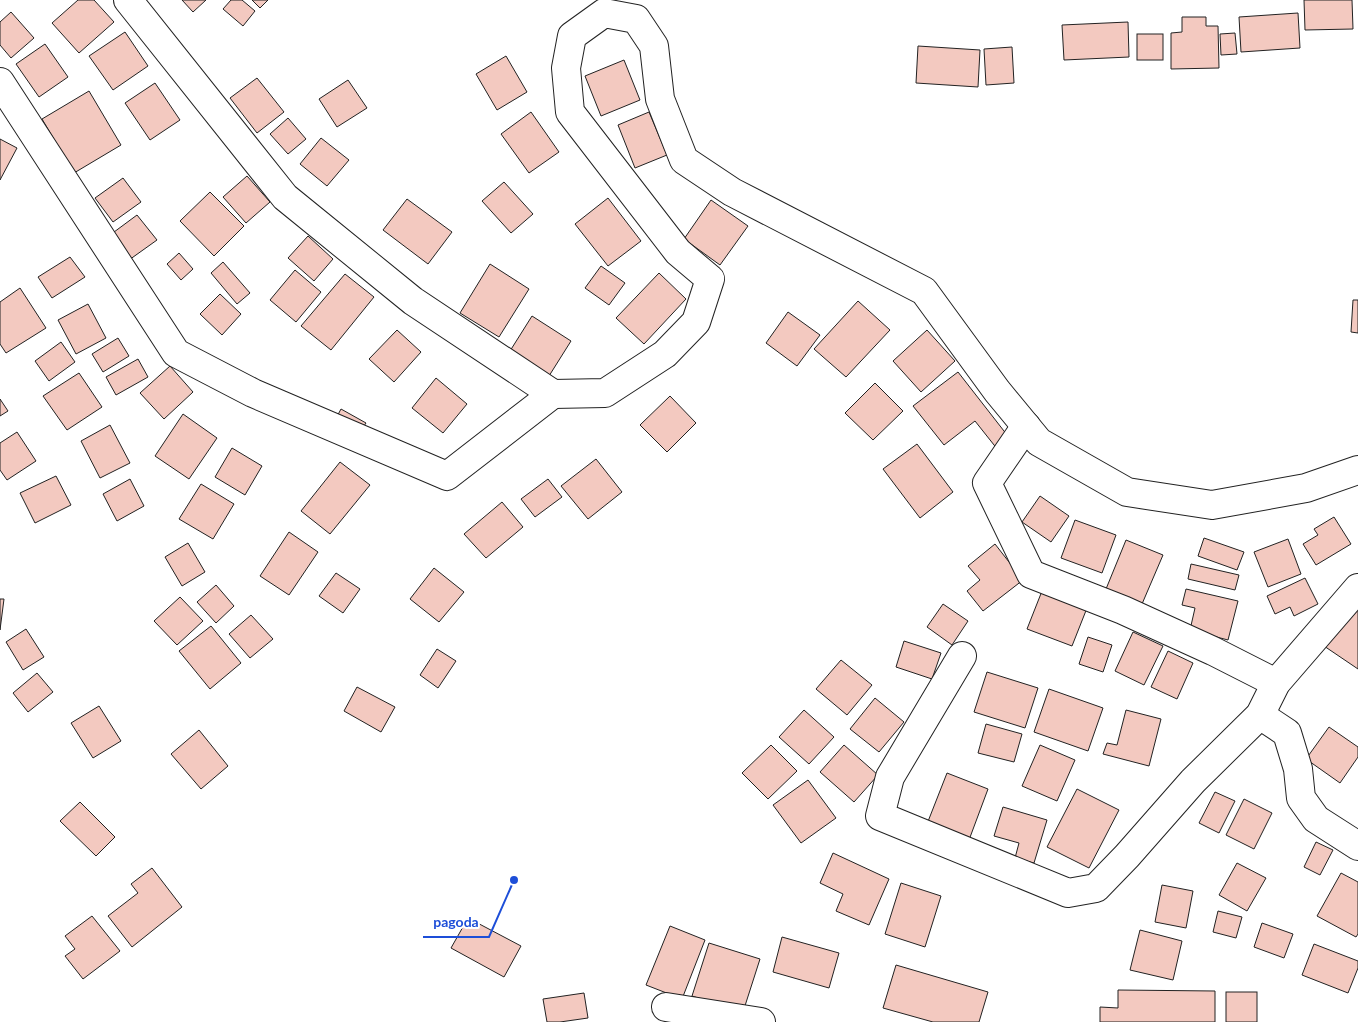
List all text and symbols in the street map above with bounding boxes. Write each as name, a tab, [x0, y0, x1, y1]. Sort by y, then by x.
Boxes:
callout: pagoda	[423, 908, 489, 937]
text: pagoda	[433, 913, 479, 930]

